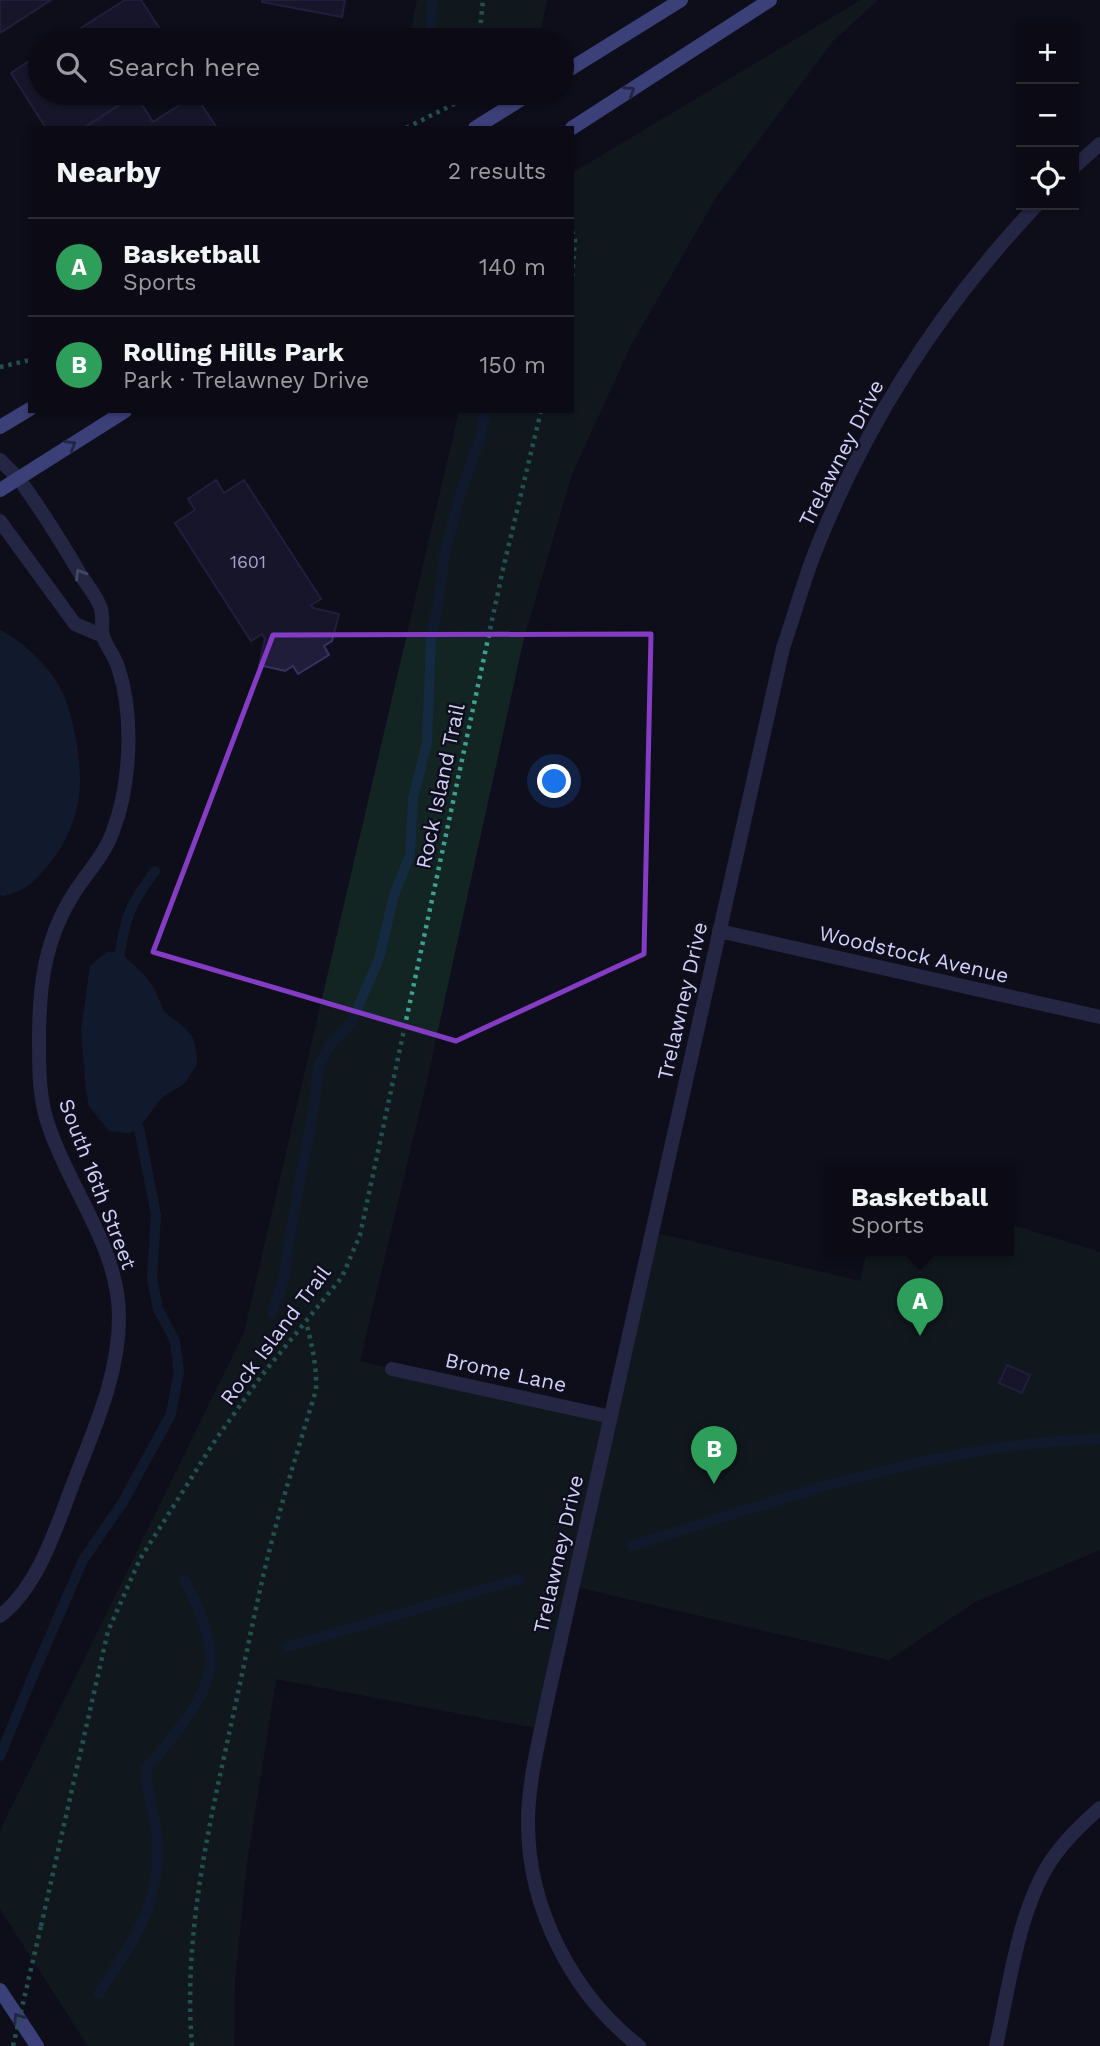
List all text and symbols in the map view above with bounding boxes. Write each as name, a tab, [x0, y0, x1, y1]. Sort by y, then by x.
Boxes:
map controls	[1016, 21, 1079, 210]
button: +	[1016, 21, 1079, 84]
search box	[28, 28, 574, 105]
icon: search	[52, 48, 90, 86]
text: Search here	[108, 52, 260, 82]
button: −	[1016, 84, 1079, 147]
one-way arrow	[622, 87, 635, 100]
button: locate	[1016, 147, 1079, 210]
text: Nearby	[56, 154, 161, 189]
text: 2 results	[448, 158, 546, 185]
text: Basketball	[123, 239, 260, 269]
text: A	[71, 254, 87, 281]
text: 140 m	[479, 254, 546, 281]
text: Sports	[123, 269, 196, 296]
text: Rolling Hills Park	[123, 337, 344, 367]
text: B	[71, 352, 87, 379]
text: 150 m	[480, 352, 546, 379]
text: Park · Trelawney Drive	[123, 367, 369, 394]
street label: Trelawney Drive	[793, 375, 889, 531]
one-way arrow	[64, 440, 77, 453]
house number: 1601	[230, 551, 266, 572]
one-way arrow	[76, 569, 89, 582]
street label: Rock Island Trail	[410, 701, 470, 871]
your location	[537, 764, 571, 798]
street label: Trelawney Drive	[652, 919, 712, 1083]
street label: Woodstock Avenue	[817, 920, 1011, 988]
street label: South 16th Street	[54, 1095, 142, 1273]
popup	[825, 1165, 1014, 1256]
text: Basketball	[851, 1182, 988, 1212]
text: Sports	[851, 1212, 924, 1239]
street label: Rock Island Trail	[214, 1260, 336, 1410]
pin: A	[897, 1278, 943, 1336]
street label: Brome Lane	[443, 1347, 569, 1397]
pin: B	[691, 1426, 737, 1484]
street label: Trelawney Drive	[528, 1472, 588, 1636]
one-way arrow	[14, 2013, 27, 2026]

